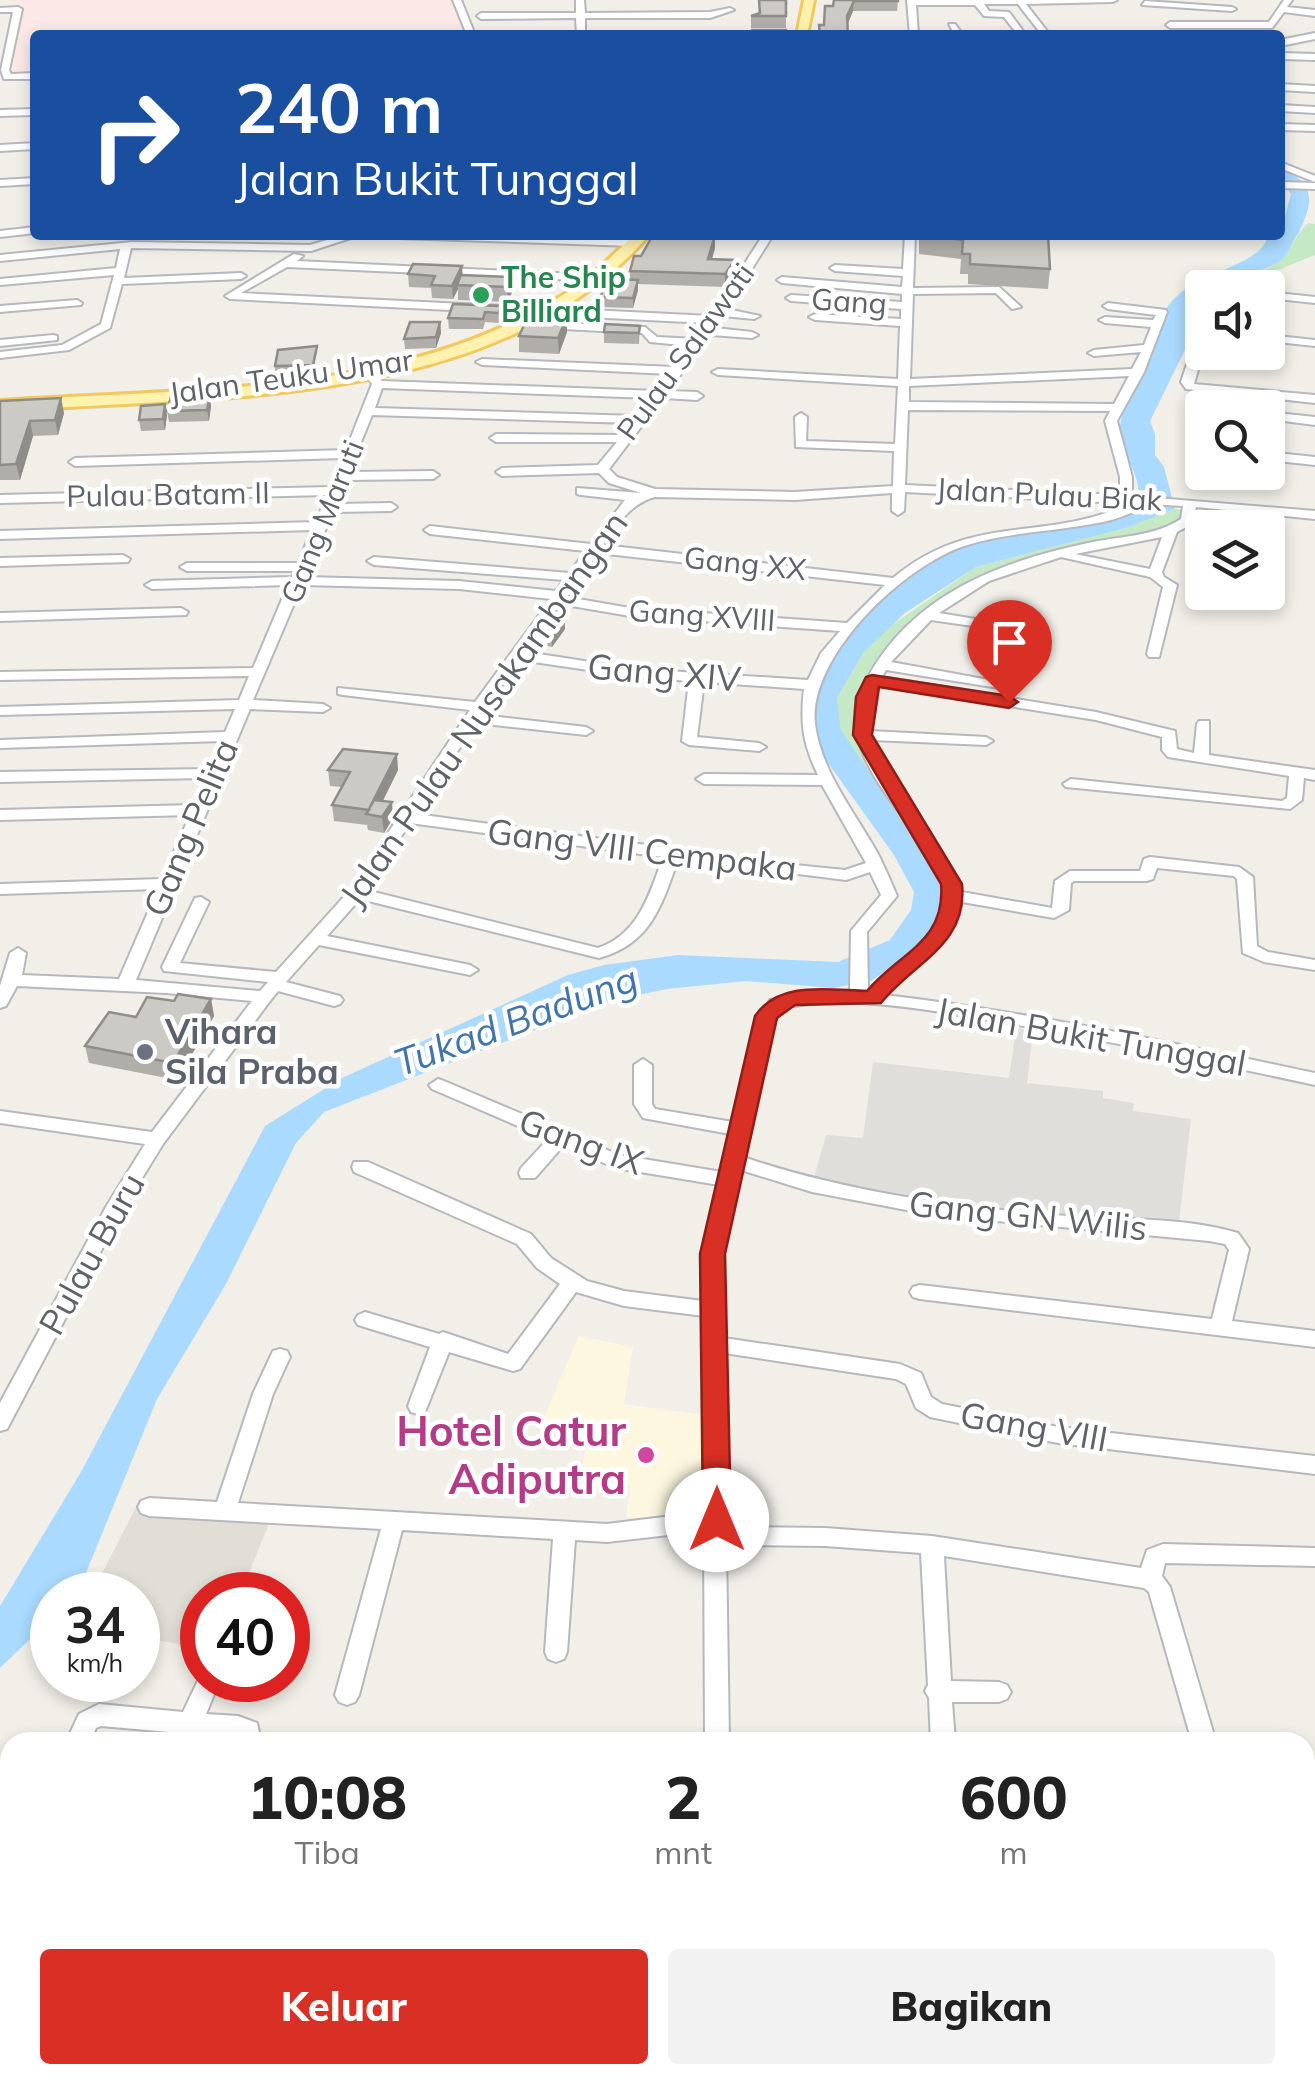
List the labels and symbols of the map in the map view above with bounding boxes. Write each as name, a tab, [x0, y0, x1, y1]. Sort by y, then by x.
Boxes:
street label: Pulau Salawati	[608, 255, 762, 448]
place label: The Ship Billiard	[501, 258, 626, 330]
street label: Gang	[810, 279, 888, 323]
marker: The Ship Billiard	[470, 284, 492, 306]
street label: Jalan Teuku Umar	[167, 340, 415, 412]
street label: Gang Maruti	[272, 434, 372, 609]
street label: Jalan Pulau Biak	[935, 469, 1164, 519]
street label: Pulau Batam II	[66, 473, 270, 515]
street label: Jalan Pulau Nusakambangan	[330, 502, 637, 914]
street label: Gang XX	[682, 538, 808, 588]
street label: Gang XVIII	[628, 591, 777, 639]
pin	[967, 600, 1052, 703]
street label: Gang XIV	[586, 643, 743, 701]
street label: Gang Pelita	[133, 732, 247, 923]
street label: Gang VIII Cempaka	[485, 808, 799, 890]
water label: Tukad Badung	[387, 954, 644, 1086]
street label: Jalan Bukit Tunggal	[933, 987, 1250, 1085]
place label: Vihara Sila Praba	[164, 1009, 339, 1093]
marker: Vihara Sila Praba	[134, 1041, 156, 1063]
street label: Gang IX	[513, 1098, 650, 1184]
street label: Pulau Buru	[29, 1165, 154, 1342]
street label: Gang GN Wilis	[907, 1181, 1149, 1249]
street label: Gang VIII	[957, 1391, 1111, 1461]
place label: Hotel Catur Adiputra	[396, 1404, 626, 1505]
marker: Hotel Catur Adiputra	[635, 1444, 657, 1466]
position arrow	[665, 1468, 769, 1572]
speed limit sign: 40	[180, 1572, 310, 1702]

